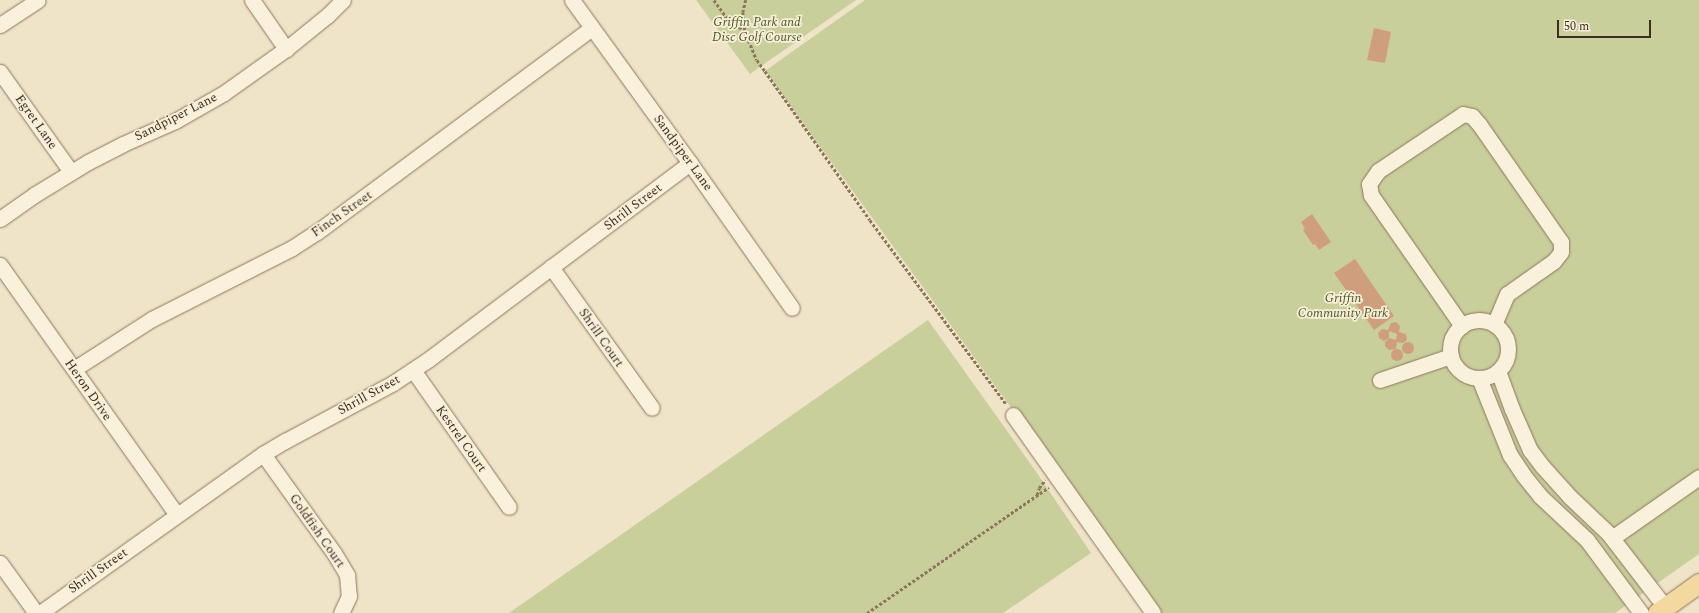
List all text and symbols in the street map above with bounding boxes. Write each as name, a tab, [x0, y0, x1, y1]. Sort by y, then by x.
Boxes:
scale bar	[1559, 12, 1653, 38]
park label: Griffin Park and Disc Golf Course	[712, 15, 802, 46]
text: 50 m	[1564, 17, 1589, 36]
street label: Sandpiper Lane	[132, 90, 220, 144]
street label: Egret Lane	[11, 92, 61, 152]
street label: Sandpiper Lane	[650, 112, 716, 194]
street label: Shrill Street	[601, 180, 665, 234]
street label: Finch Street	[309, 187, 375, 241]
park label: Griffin Community Park	[1298, 291, 1388, 322]
street label: Shrill Court	[575, 306, 627, 370]
street label: Heron Drive	[61, 356, 115, 424]
street label: Shrill Street	[335, 372, 403, 418]
street label: Kestrel Court	[432, 403, 490, 475]
street label: Goldfish Court	[286, 491, 348, 571]
street label: Shrill Street	[65, 545, 131, 597]

